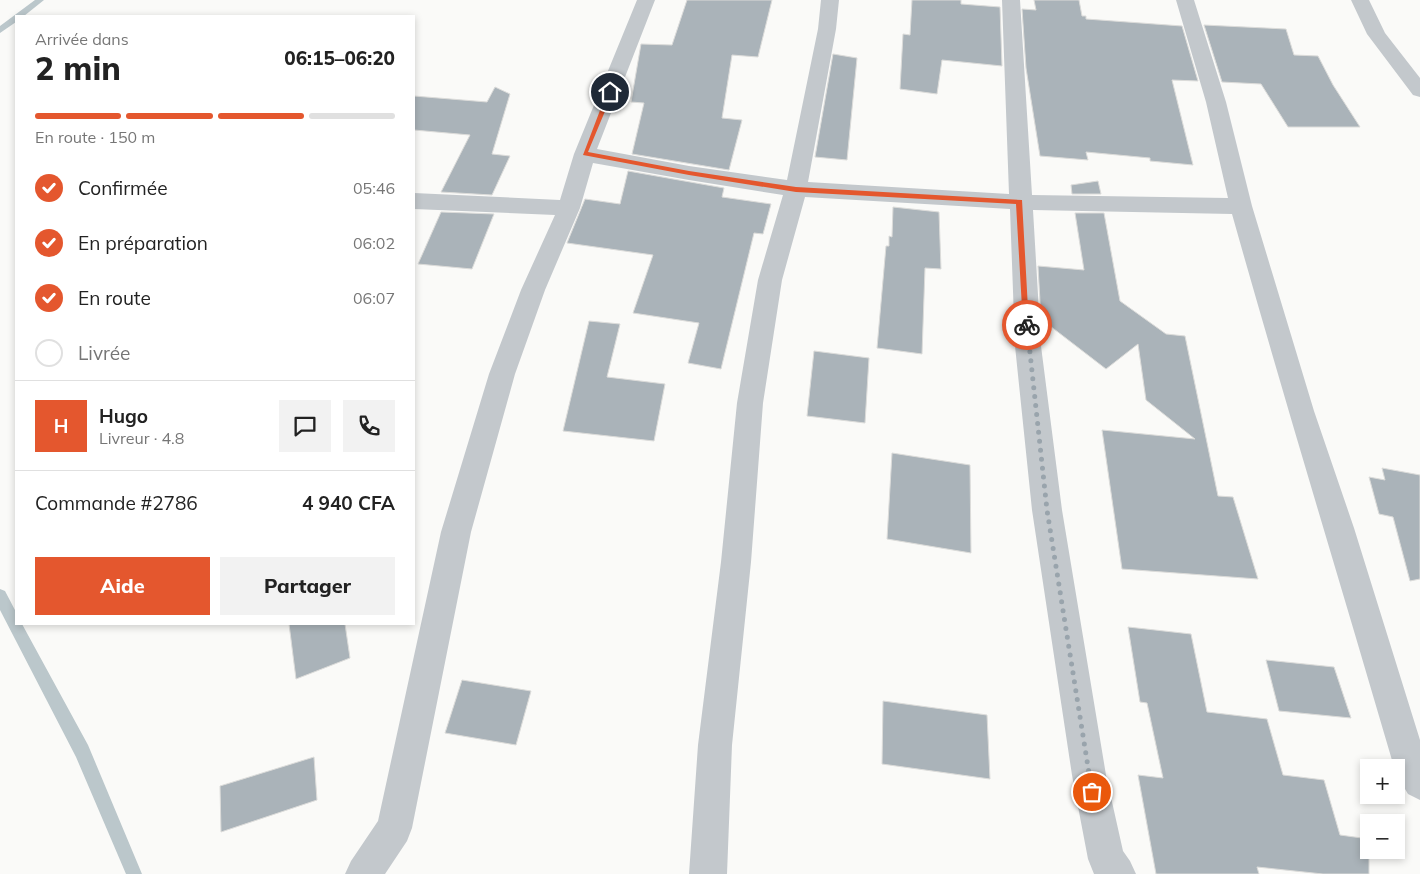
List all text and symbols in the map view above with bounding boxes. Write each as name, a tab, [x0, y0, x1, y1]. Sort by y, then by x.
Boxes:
text: Arrivée dans	[35, 29, 129, 49]
text: 06:15–06:20	[284, 46, 395, 70]
text: 2 min	[35, 48, 121, 88]
pin	[589, 71, 631, 113]
icon: home	[596, 78, 624, 106]
text: En route · 150 m	[35, 127, 155, 147]
icon: check	[35, 174, 63, 202]
text: Confirmée	[78, 176, 167, 200]
text: 05:46	[353, 178, 395, 198]
icon: check	[35, 229, 63, 257]
text: En préparation	[78, 231, 208, 255]
text: 06:02	[353, 233, 395, 253]
icon: check	[35, 284, 63, 312]
text: En route	[78, 286, 151, 310]
text: 06:07	[353, 288, 395, 308]
courier	[1002, 300, 1052, 350]
icon: bike	[1013, 311, 1041, 339]
text: Livrée	[78, 341, 130, 365]
button: chat	[279, 400, 331, 452]
button: phone	[343, 400, 395, 452]
text: Hugo	[99, 404, 148, 428]
text: H	[54, 414, 68, 438]
text: Livreur · 4.8	[99, 428, 184, 448]
text: Commande #2786	[35, 491, 198, 515]
text: 4 940 CFA	[302, 491, 395, 515]
button: Aide	[35, 557, 210, 615]
button: Partager	[220, 557, 395, 615]
map controls	[1360, 759, 1405, 859]
button: +	[1360, 759, 1405, 804]
pin	[1071, 771, 1113, 813]
icon: bag	[1078, 778, 1106, 806]
button: −	[1360, 814, 1405, 859]

